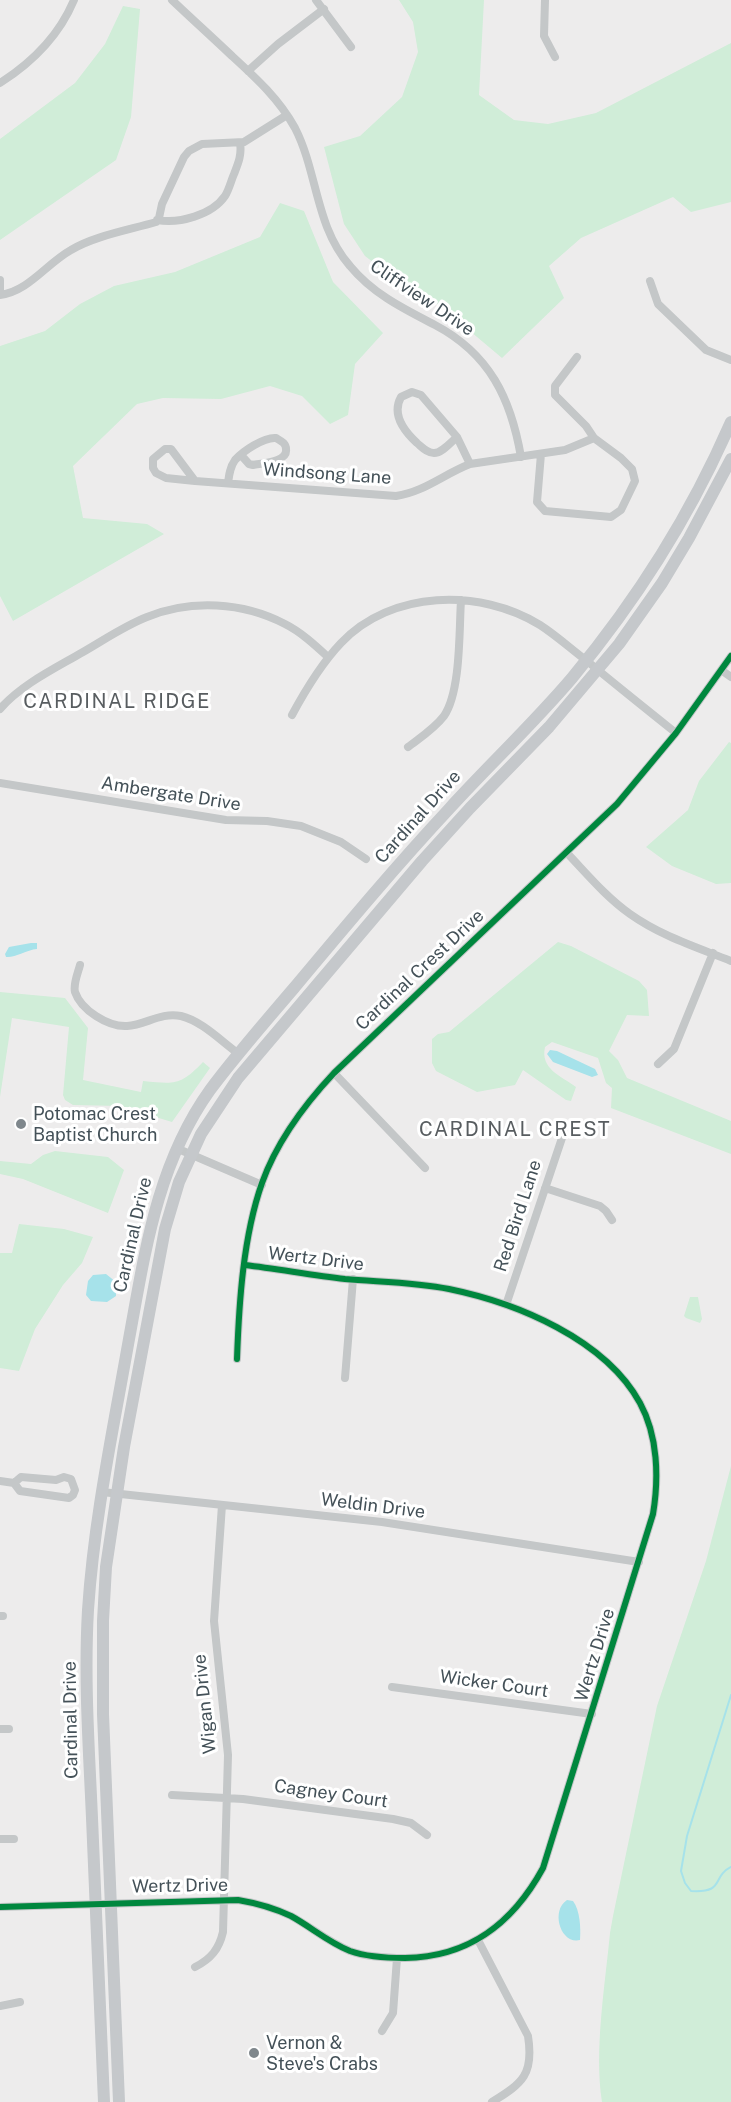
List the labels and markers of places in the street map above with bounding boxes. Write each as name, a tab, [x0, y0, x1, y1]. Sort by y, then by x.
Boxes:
place label: Potomac Crest Baptist Church	[33, 1103, 157, 1146]
marker: Potomac Crest Baptist Church	[14, 1117, 28, 1131]
place label: Vernon & Steve's Crabs	[266, 2032, 378, 2074]
marker: Vernon & Steve's Crabs	[247, 2046, 261, 2060]

